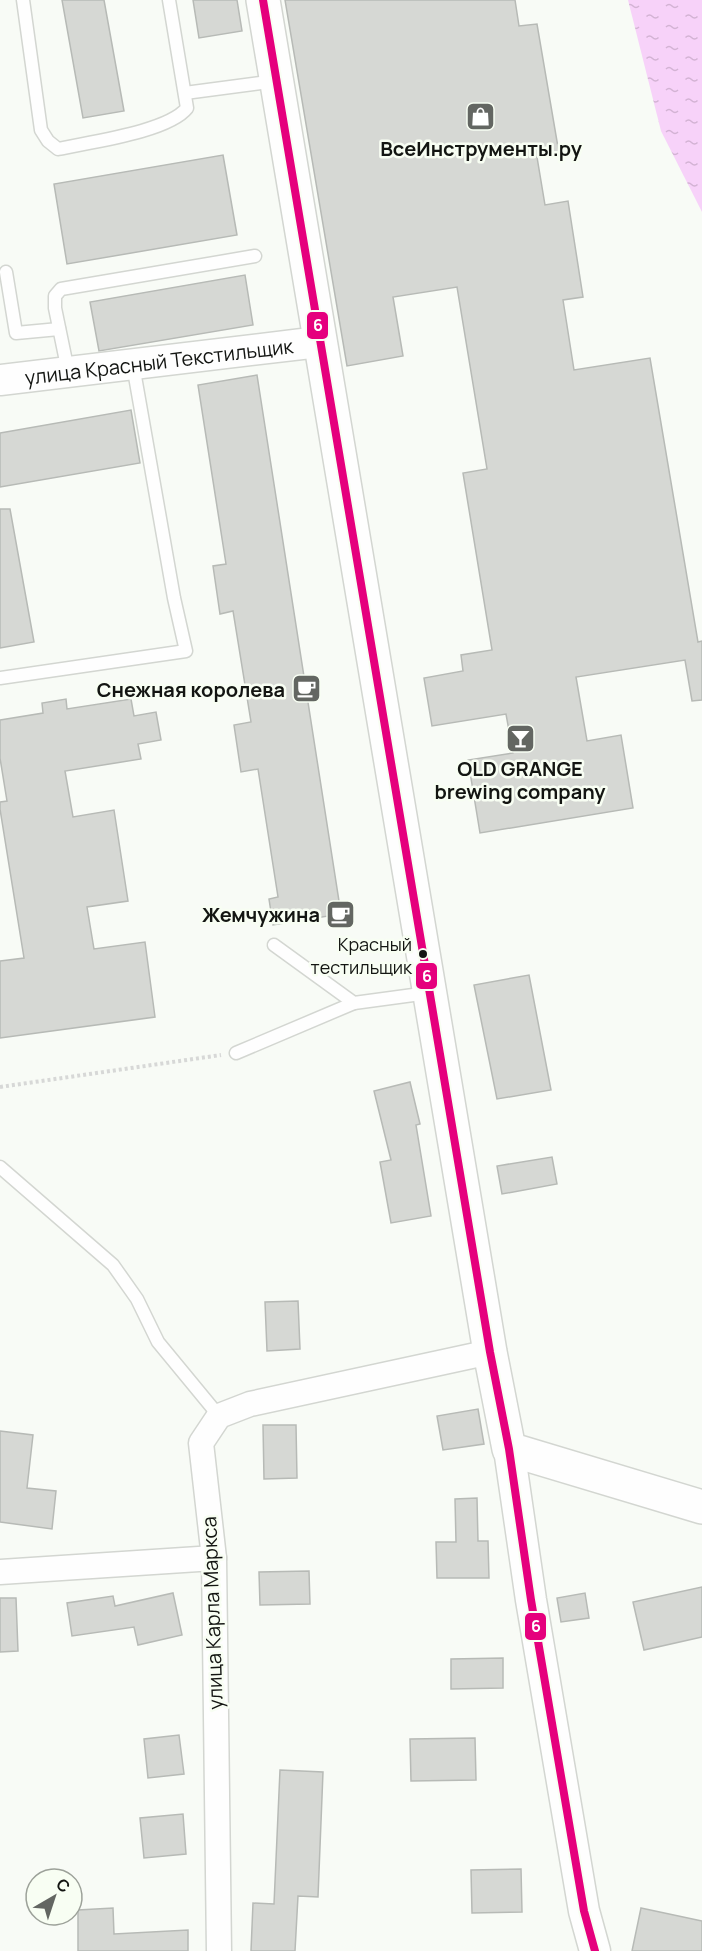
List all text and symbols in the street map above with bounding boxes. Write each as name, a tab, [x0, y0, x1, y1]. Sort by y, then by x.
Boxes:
shop icon: ВсеИнструменты.ру	[465, 101, 497, 133]
place label: ВсеИнструменты.ру	[380, 135, 583, 162]
line badge: 6	[306, 311, 329, 340]
text: 6	[313, 314, 323, 336]
street label: улица Красный Текстильщик	[23, 332, 296, 390]
cafe icon: Снежная королева	[290, 673, 322, 705]
place label: Снежная королева	[97, 676, 285, 703]
bar icon: OLD GRANGE brewing company	[504, 722, 536, 754]
place label: OLD GRANGE brewing company	[435, 755, 606, 805]
cafe icon: Жемчужина	[325, 898, 357, 930]
place label: Жемчужина	[202, 901, 320, 928]
place label: Красный тестильщик	[311, 932, 413, 979]
marker: Красный тестильщик	[417, 948, 429, 960]
line badge: 6	[415, 962, 438, 990]
text: 6	[422, 965, 432, 987]
street label: улица Карла Маркса	[195, 1516, 229, 1710]
line badge: 6	[524, 1612, 547, 1641]
text: 6	[531, 1615, 541, 1637]
north arrow	[24, 1867, 84, 1927]
text: С	[52, 1873, 75, 1898]

